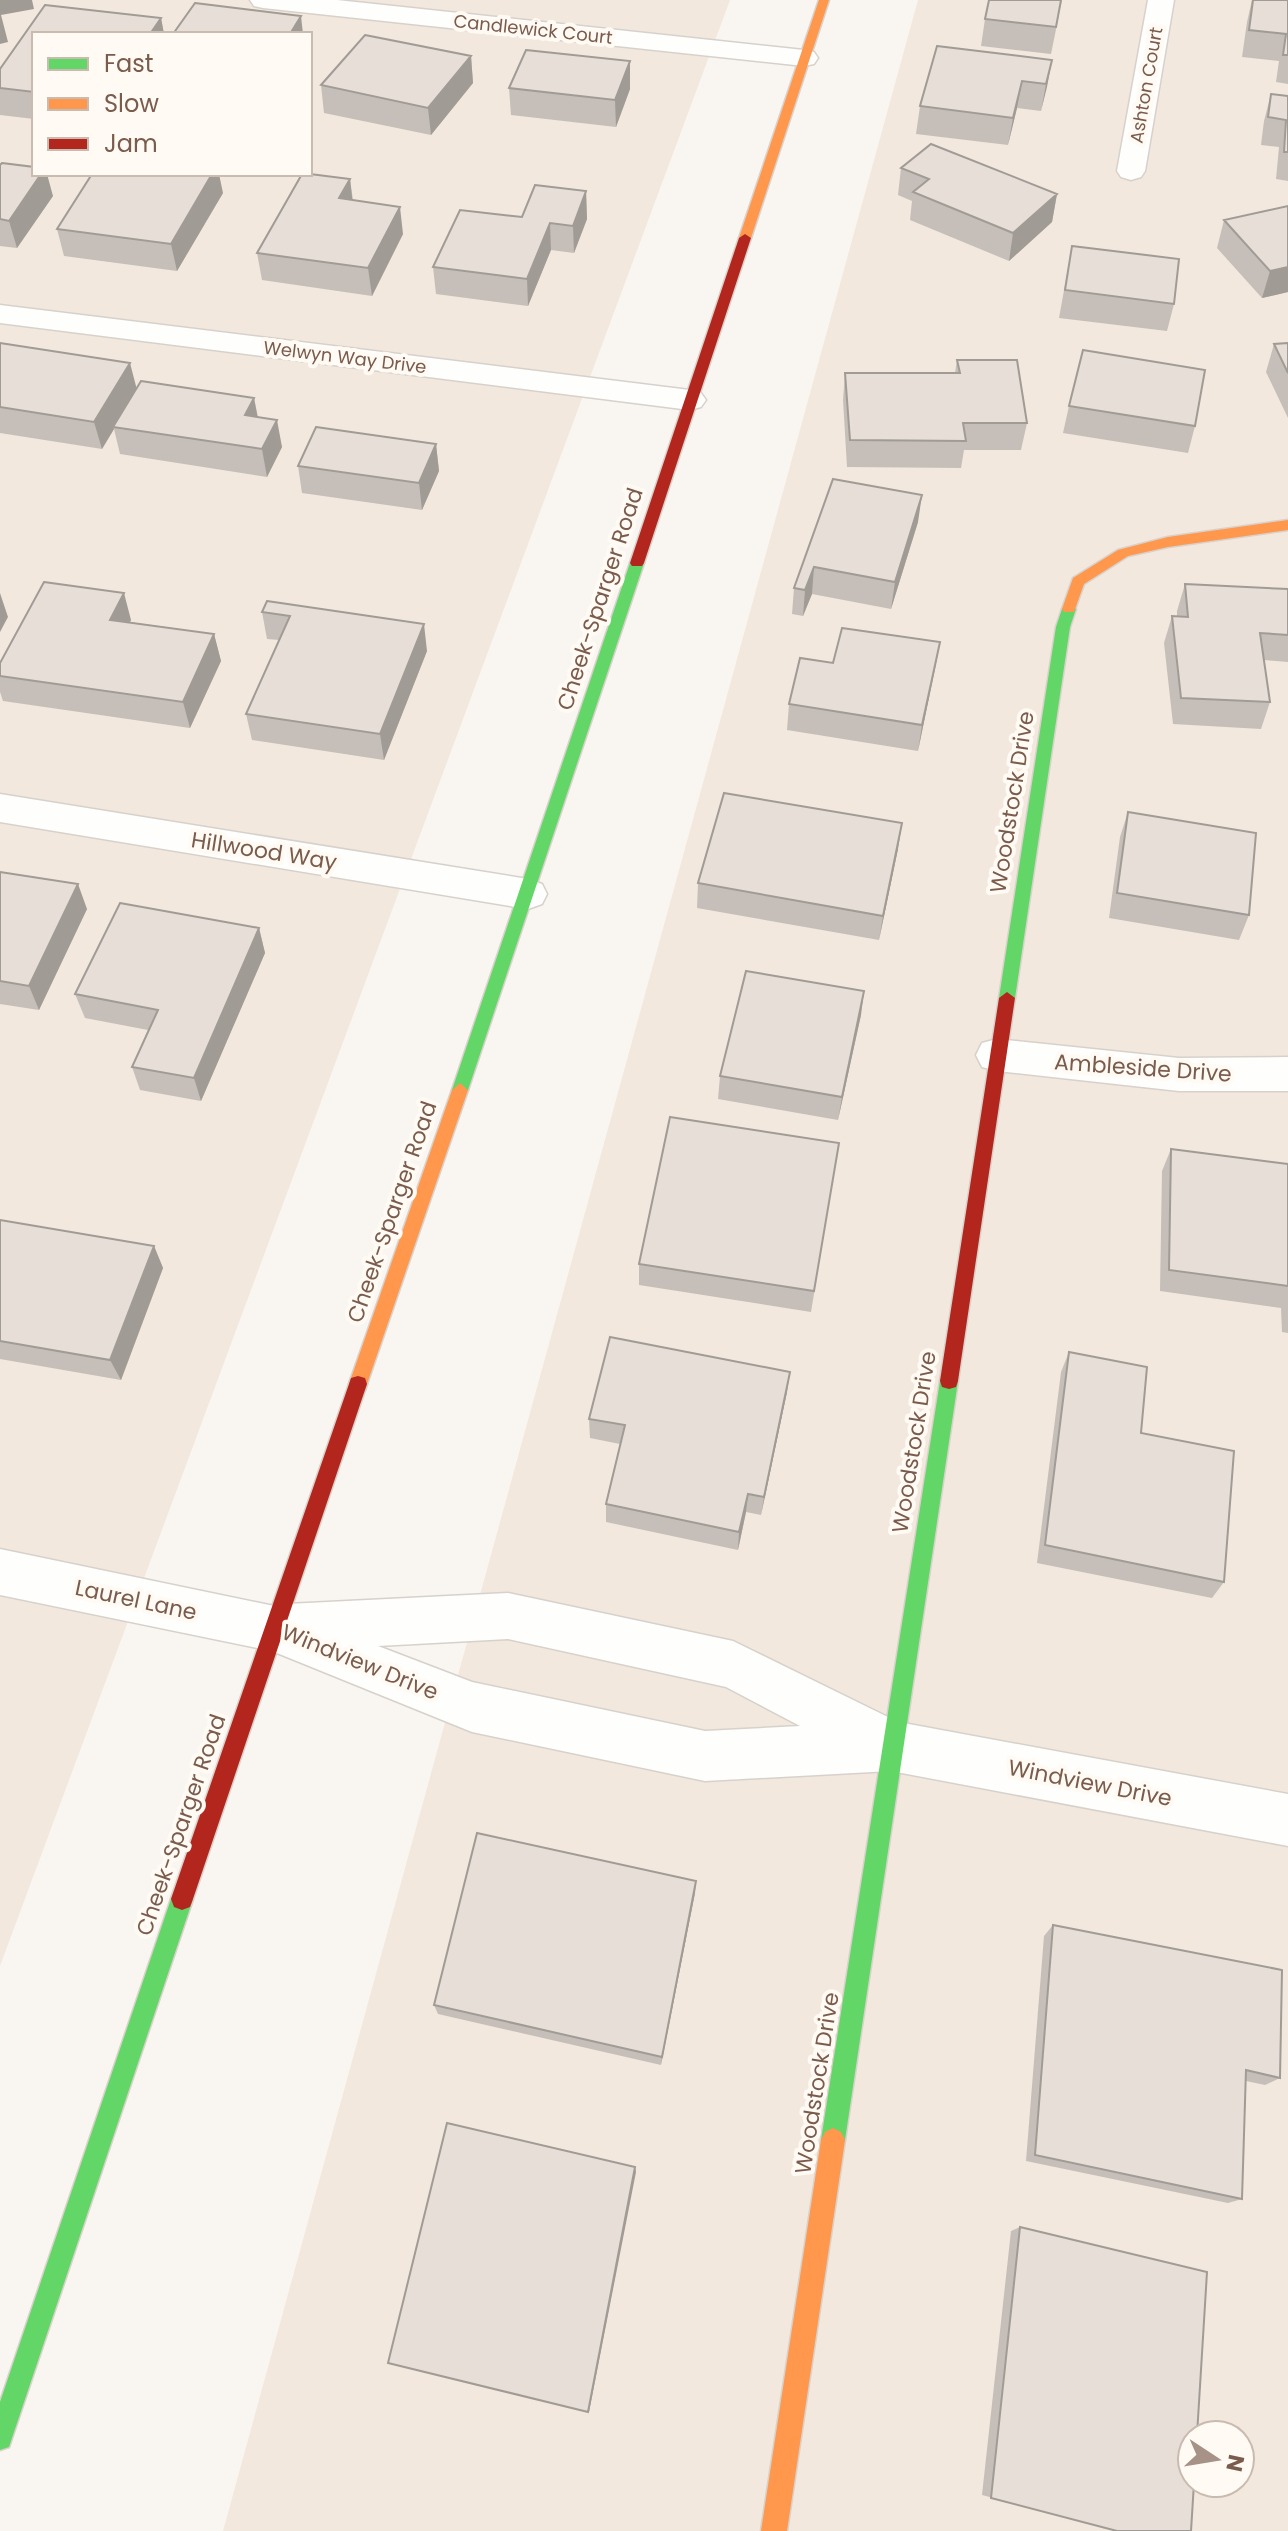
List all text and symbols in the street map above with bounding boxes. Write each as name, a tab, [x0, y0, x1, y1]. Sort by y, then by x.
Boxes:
street label: Candlewick Court	[452, 8, 614, 50]
street label: Ashton Court	[1123, 25, 1169, 145]
legend	[32, 32, 312, 176]
text: Fast	[104, 47, 154, 80]
text: Slow	[104, 87, 159, 120]
text: Jam	[104, 127, 158, 160]
street label: Welwyn Way Drive	[262, 335, 428, 379]
street label: Cheek-Sparger Road	[549, 484, 651, 714]
street label: Woodstock Drive	[982, 709, 1042, 895]
street label: Hillwood Way	[189, 824, 340, 878]
street label: Ambleside Drive	[1053, 1046, 1233, 1090]
street label: Cheek-Sparger Road	[340, 1097, 444, 1327]
street label: Woodstock Drive	[884, 1349, 944, 1535]
street label: Laurel Lane	[72, 1572, 200, 1628]
street label: Windview Drive	[277, 1616, 443, 1708]
street label: Cheek-Sparger Road	[129, 1710, 233, 1940]
street label: Windview Drive	[1005, 1752, 1175, 1814]
street label: Woodstock Drive	[787, 1990, 847, 2176]
north arrow	[1176, 2419, 1256, 2499]
text: N	[1218, 2452, 1252, 2474]

